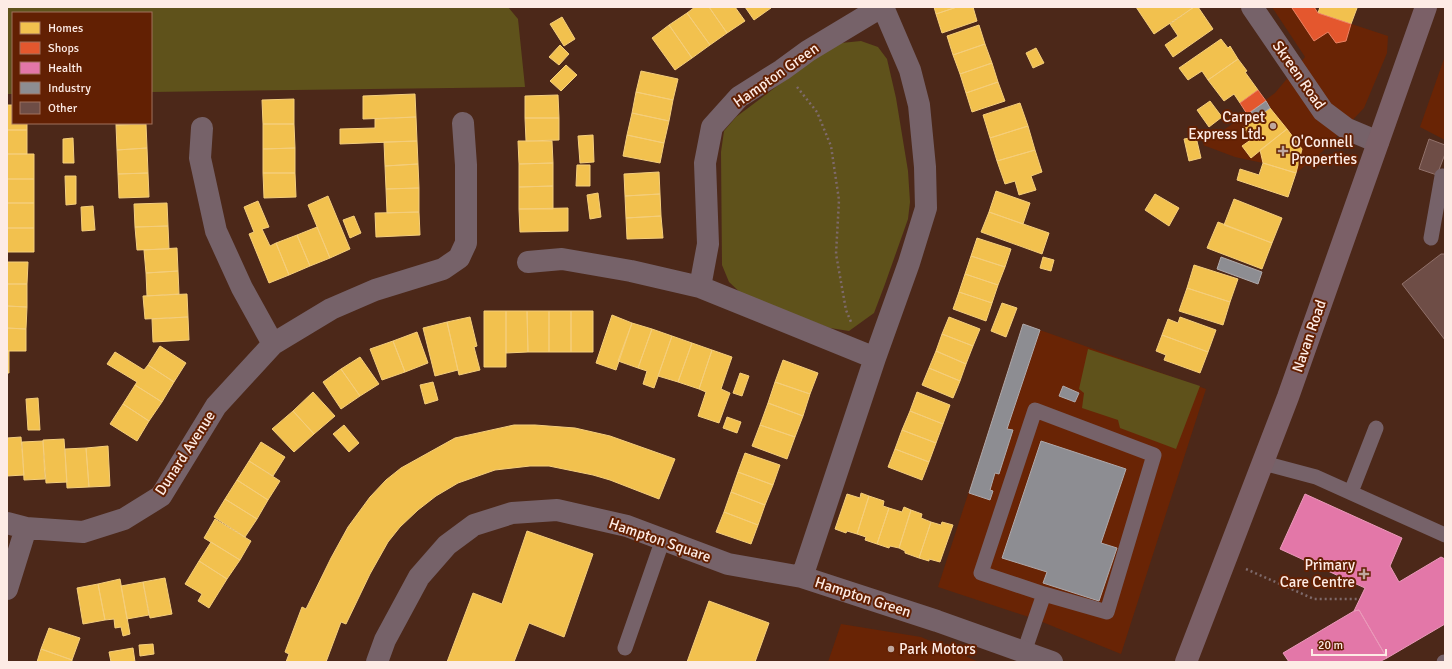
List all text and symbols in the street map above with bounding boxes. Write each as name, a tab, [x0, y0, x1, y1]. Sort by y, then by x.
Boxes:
legend	[12, 12, 152, 124]
text: Homes	[48, 21, 83, 36]
street label: Skreen Road	[1269, 37, 1329, 113]
street label: Hampton Green	[730, 39, 822, 111]
text: Shops	[48, 41, 79, 56]
text: Health	[48, 61, 82, 76]
text: Industry	[48, 81, 91, 96]
text: Other	[48, 101, 78, 116]
place label: Carpet Express Ltd.	[1188, 108, 1265, 143]
marker: Carpet Express Ltd.	[1268, 121, 1278, 131]
place label: O'Connell Properties	[1291, 133, 1358, 168]
marker: O'Connell Properties	[1278, 146, 1288, 156]
street label: Navan Road	[1288, 297, 1330, 375]
street label: Dunard Avenue	[151, 407, 219, 499]
street label: Hampton Square	[607, 514, 713, 566]
place label: Primary Care Centre	[1280, 556, 1355, 591]
marker: Primary Care Centre	[1358, 568, 1370, 580]
street label: Hampton Green	[813, 573, 913, 621]
scale bar	[1312, 631, 1386, 657]
text: 20 m	[1318, 638, 1343, 653]
place label: Park Motors	[899, 640, 976, 658]
marker: Park Motors	[886, 644, 896, 654]

